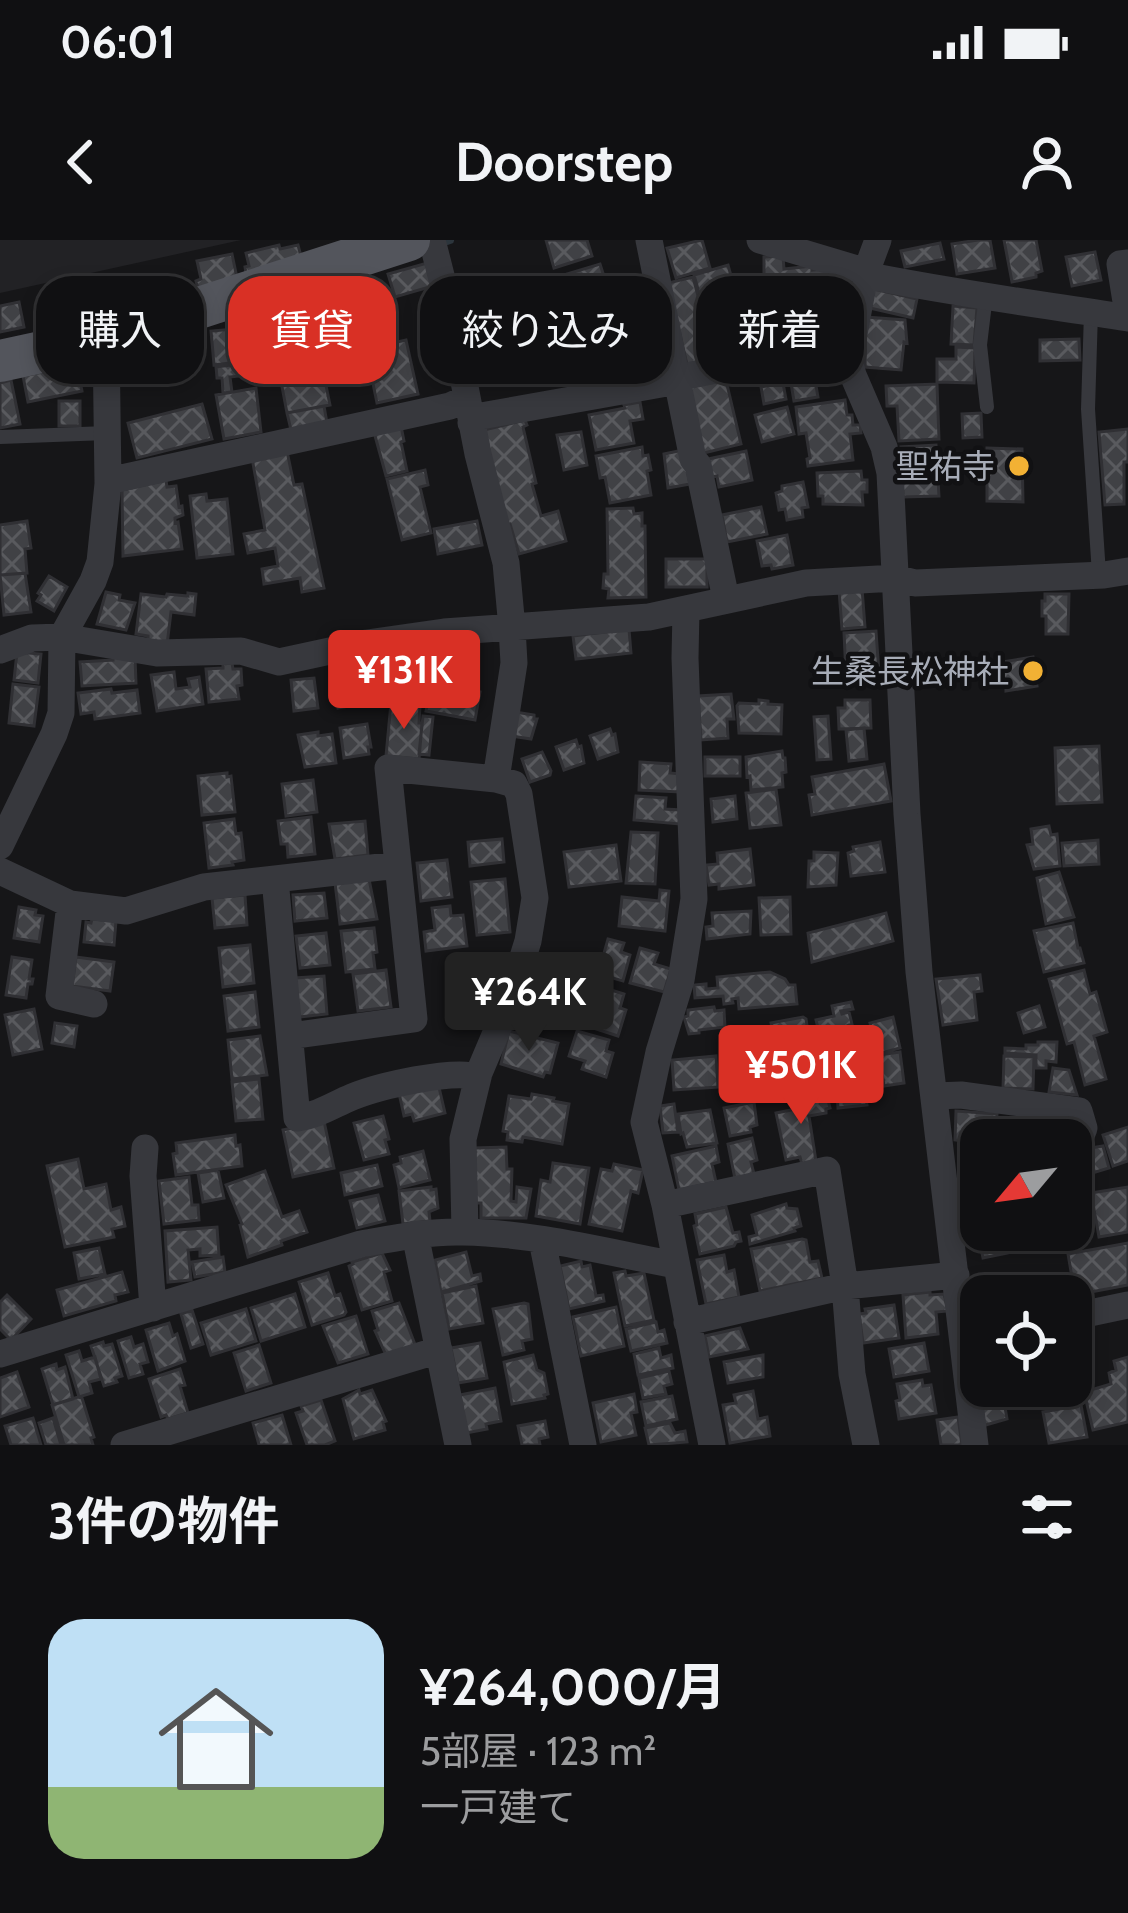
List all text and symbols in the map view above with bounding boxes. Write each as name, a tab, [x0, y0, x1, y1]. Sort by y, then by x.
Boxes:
text: 06:01	[60, 15, 175, 69]
icon: back	[48, 129, 114, 195]
text: Doorstep	[455, 129, 673, 195]
icon: person	[1014, 129, 1080, 195]
chip: 購入	[36, 276, 204, 384]
chip: 賃貸	[228, 276, 396, 384]
chip: 絞り込み	[420, 276, 672, 384]
chip: 新着	[696, 276, 864, 384]
place label: 聖祐寺	[896, 446, 995, 486]
marker: 聖祐寺	[1006, 453, 1032, 479]
pin: ¥131K	[320, 630, 488, 732]
text: ¥131K	[355, 645, 453, 693]
place label: 生桑長松神社	[811, 651, 1009, 691]
marker: 生桑長松神社	[1020, 658, 1046, 684]
pin: ¥264K	[445, 952, 613, 1054]
text: ¥264K	[472, 967, 586, 1015]
pin: ¥501K	[717, 1025, 885, 1127]
text: ¥501K	[746, 1040, 856, 1088]
north arrow	[960, 1119, 1092, 1251]
map controls	[960, 1119, 1092, 1407]
button: locate	[960, 1275, 1092, 1407]
icon: filters	[1014, 1484, 1080, 1550]
text: 3件の物件	[48, 1490, 280, 1552]
text: ¥264,000/月	[420, 1656, 726, 1718]
icon: home	[144, 1667, 288, 1811]
text: 5部屋 · 123 m²	[420, 1727, 656, 1775]
text: 一戸建て	[420, 1783, 576, 1831]

